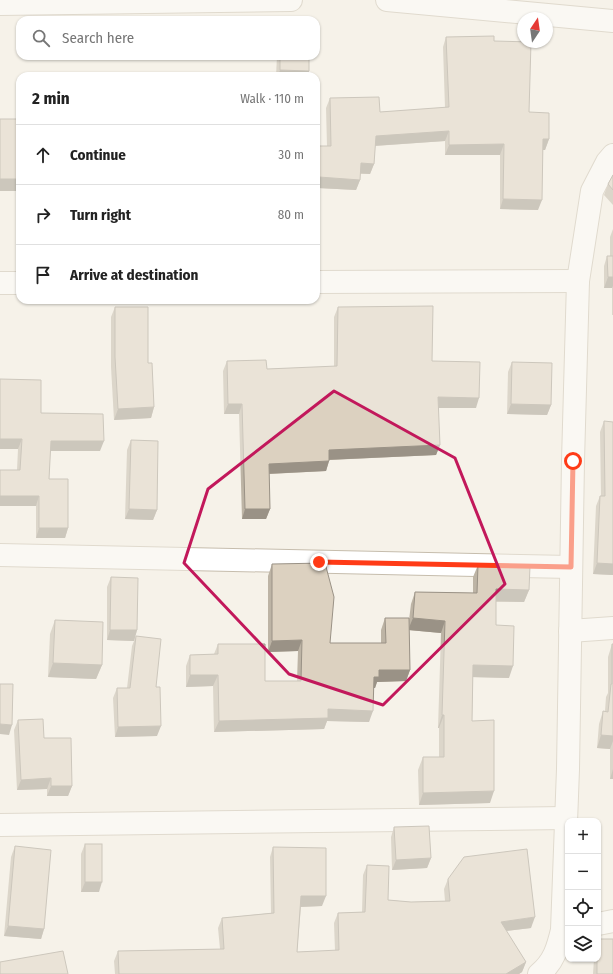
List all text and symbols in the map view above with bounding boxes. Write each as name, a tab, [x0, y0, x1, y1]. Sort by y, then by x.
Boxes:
north arrow	[517, 12, 553, 48]
search box	[16, 16, 320, 60]
icon: search	[30, 27, 52, 49]
text: Search here	[62, 29, 134, 47]
text: 2 min	[32, 88, 70, 109]
text: Walk · 110 m	[240, 91, 304, 106]
icon: ahead	[32, 144, 54, 166]
text: Continue	[70, 146, 126, 164]
text: 30 m	[278, 147, 304, 162]
icon: right	[32, 204, 54, 226]
text: Turn right	[70, 206, 131, 224]
text: 80 m	[278, 207, 304, 222]
icon: arrive	[32, 264, 54, 286]
text: Arrive at destination	[70, 266, 198, 284]
route start	[564, 452, 582, 470]
route end	[310, 553, 328, 571]
map controls	[565, 818, 601, 962]
button: +	[565, 818, 601, 854]
button: −	[565, 854, 601, 890]
button: locate	[565, 890, 601, 926]
button: layers	[565, 926, 601, 962]

